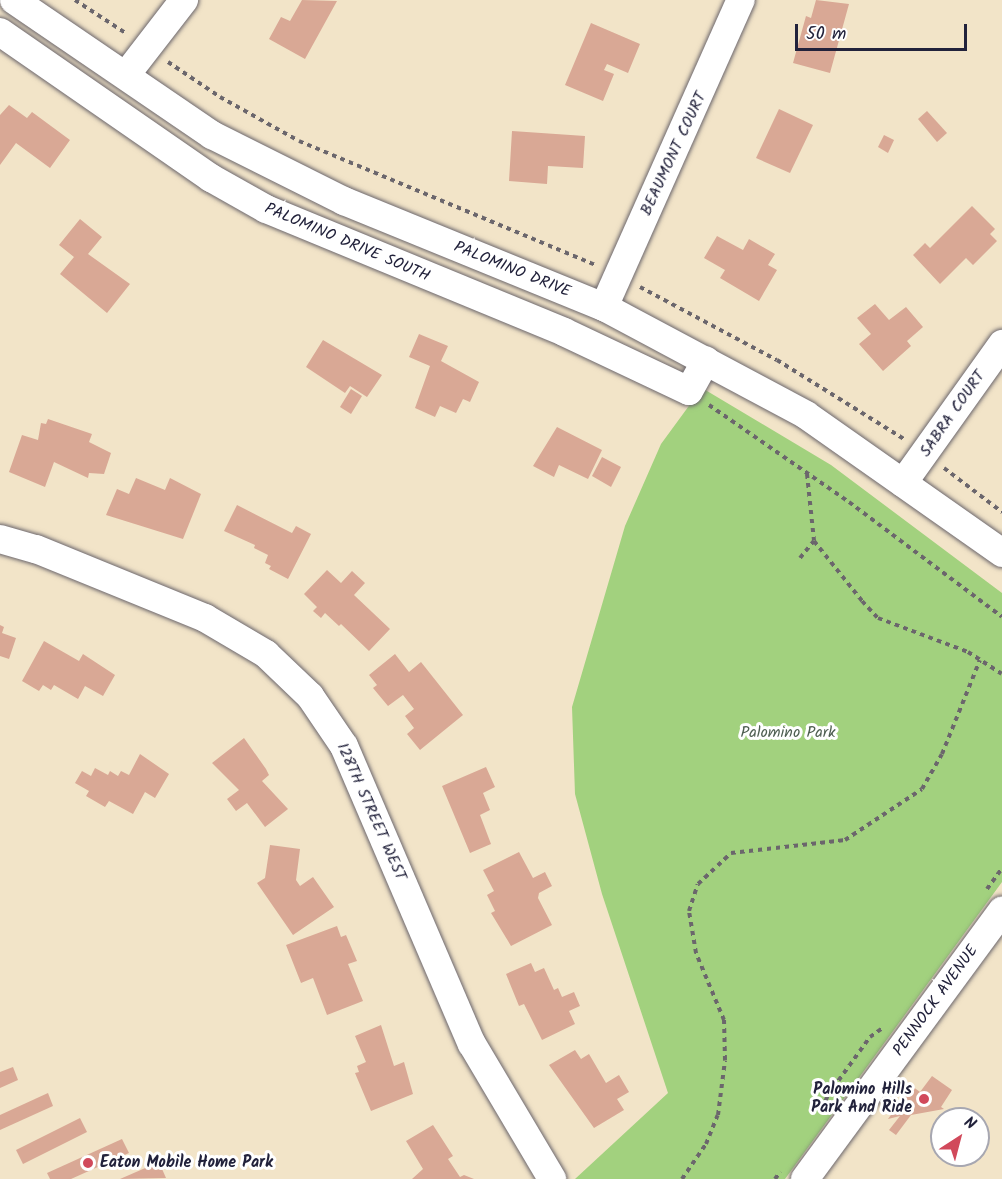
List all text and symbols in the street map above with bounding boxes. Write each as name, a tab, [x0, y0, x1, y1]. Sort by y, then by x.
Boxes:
scale bar	[798, 12, 970, 50]
text: 50 m	[806, 20, 846, 49]
street label: BEAUMONT COURT	[637, 89, 711, 219]
street label: PALOMINO DRIVE SOUTH	[261, 199, 433, 287]
street label: PALOMINO DRIVE	[451, 238, 573, 302]
street label: SABRA COURT	[916, 367, 990, 461]
park label: Palomino Park	[740, 723, 836, 743]
street label: 128TH STREET WEST	[332, 740, 410, 884]
street label: PENNOCK AVENUE	[889, 942, 983, 1060]
place label: Palomino Hills Park And Ride	[811, 1080, 912, 1118]
marker: Palomino Hills Park And Ride	[917, 1092, 931, 1106]
north arrow	[930, 1107, 990, 1167]
text: N	[958, 1111, 981, 1137]
place label: Eaton Mobile Home Park	[100, 1153, 273, 1173]
marker: Eaton Mobile Home Park	[81, 1156, 95, 1170]

